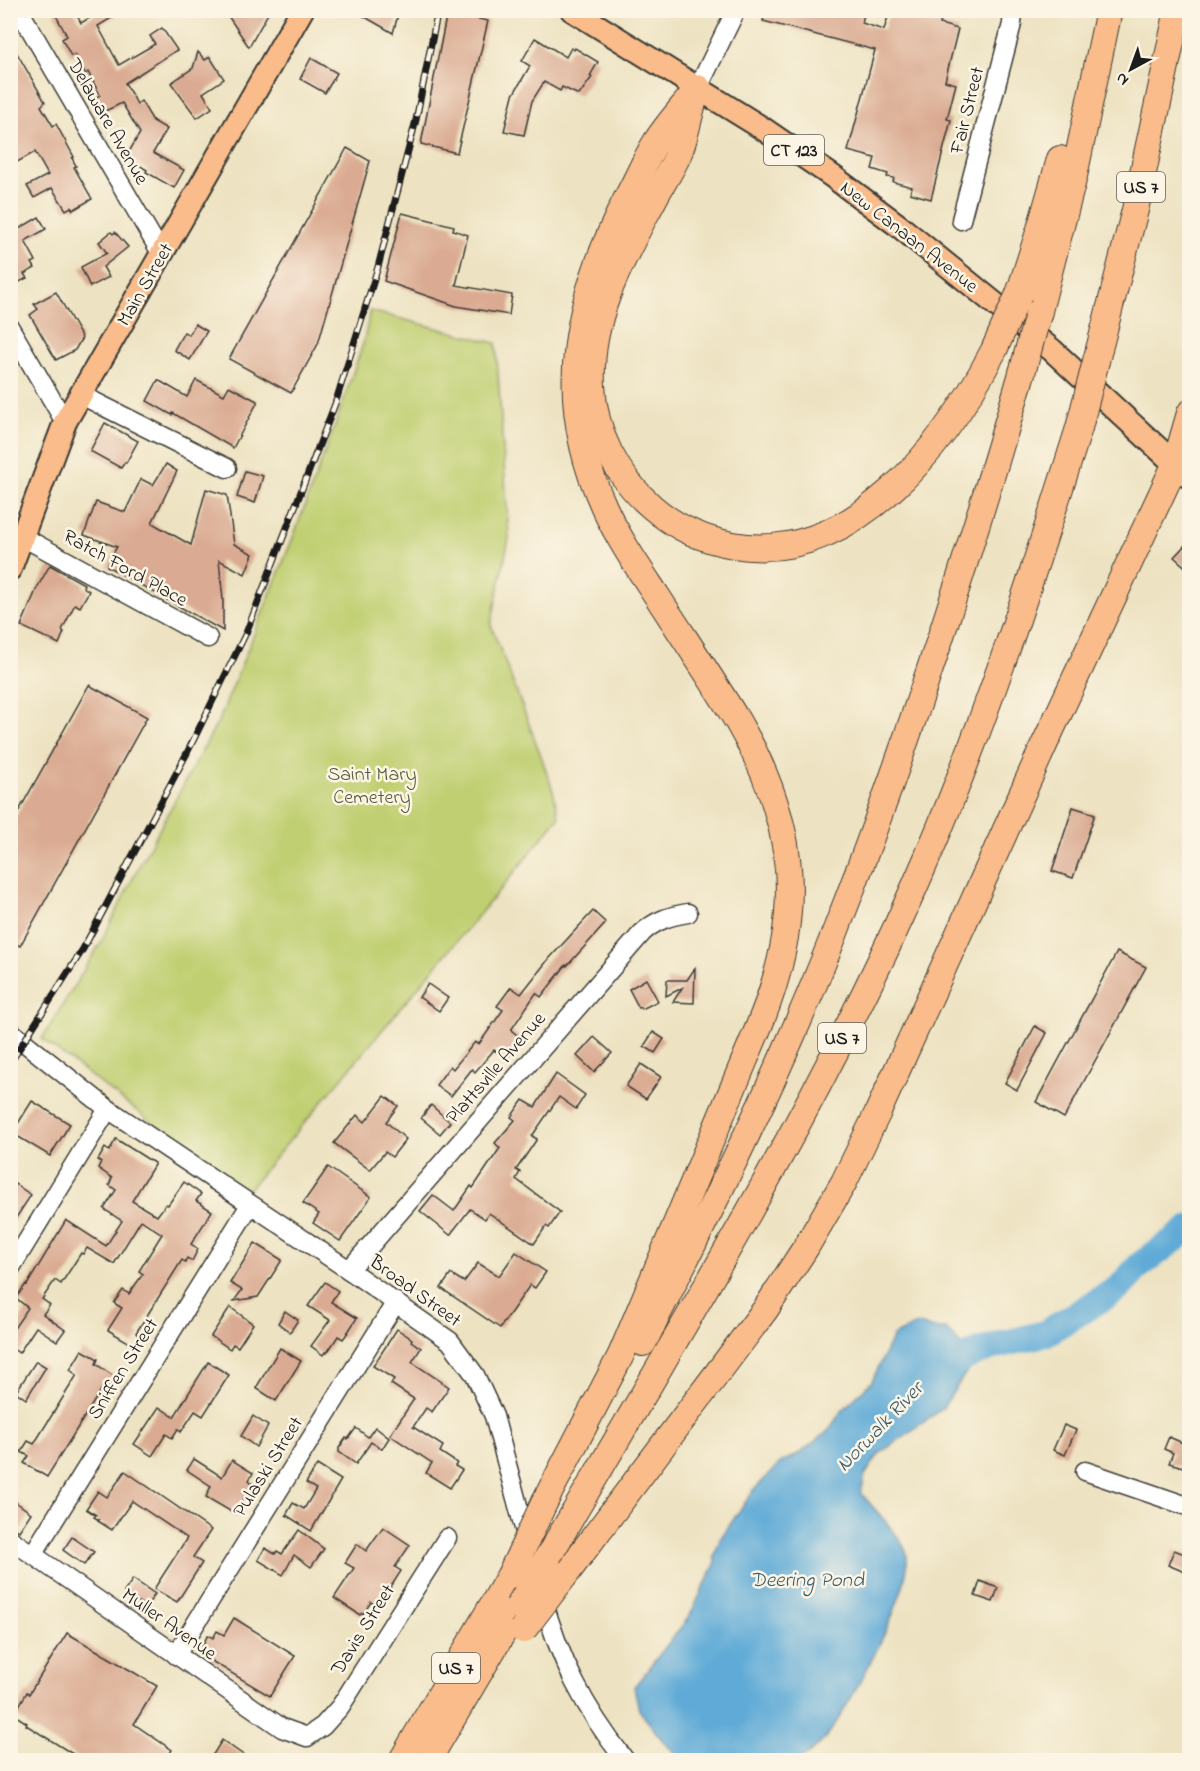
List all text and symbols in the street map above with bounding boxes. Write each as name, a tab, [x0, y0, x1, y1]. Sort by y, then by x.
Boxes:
north arrow	[1101, 39, 1161, 99]
street label: Delaware Avenue	[58, 53, 155, 191]
street label: Fair Street	[943, 64, 993, 158]
text: N	[1110, 66, 1134, 91]
road number: CT 123	[764, 135, 824, 165]
road number: US 7	[1117, 172, 1165, 202]
street label: New Canaan Avenue	[833, 175, 984, 301]
street label: Main Street	[111, 238, 182, 332]
street label: Ratch Ford Place	[57, 523, 192, 615]
park label: Saint Mary Cemetery	[327, 761, 417, 813]
street label: Plattsville Avenue	[440, 1006, 554, 1131]
road number: US 7	[818, 1023, 866, 1053]
street label: Broad Street	[362, 1248, 467, 1336]
street label: Sniffen Street	[81, 1313, 167, 1426]
water label: Norwalk River	[830, 1374, 933, 1479]
street label: Pulaski Street	[227, 1411, 312, 1523]
water label: Deering Pond	[750, 1566, 865, 1597]
street label: Davis Street	[324, 1579, 404, 1682]
street label: Muller Avenue	[115, 1582, 222, 1669]
road number: US 7	[432, 1653, 480, 1683]

